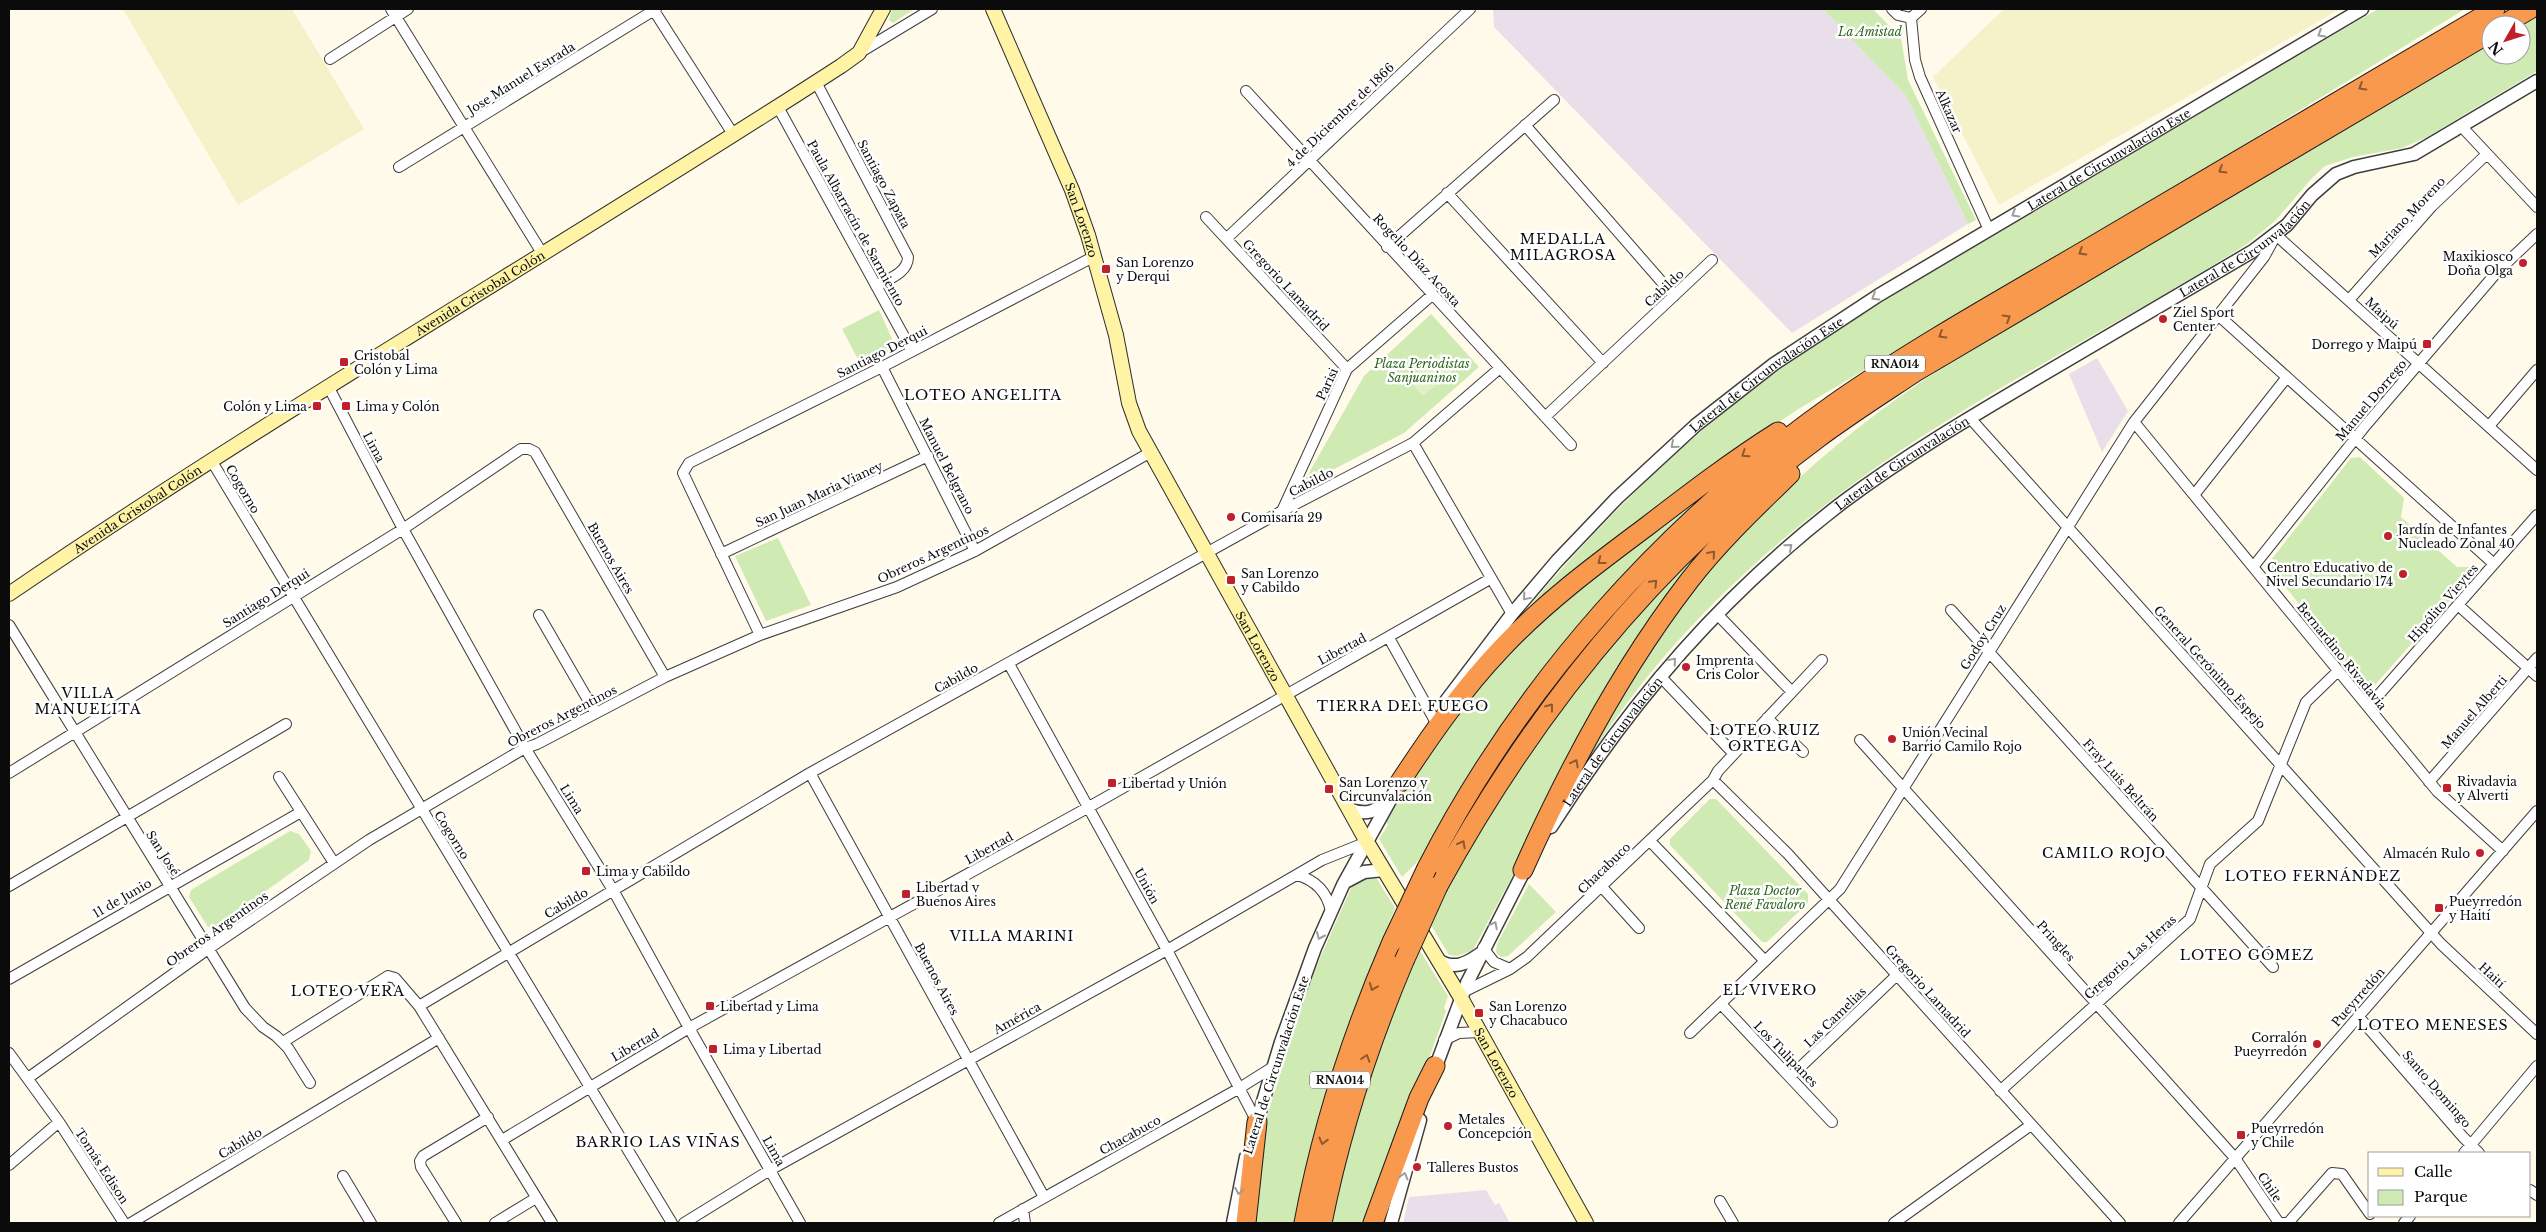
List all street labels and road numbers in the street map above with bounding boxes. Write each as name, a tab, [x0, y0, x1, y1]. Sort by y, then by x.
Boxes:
street label: Jose Manuel Estrada	[463, 39, 578, 118]
street label: 4 de Diciembre de 1866	[1283, 59, 1397, 170]
street label: Alkazar	[1932, 86, 1965, 135]
street label: Lateral de Circunvalación Este	[2024, 105, 2193, 213]
street label: Paula Albarracín de Sarmiento	[804, 137, 908, 309]
street label: Santiago Zapata	[854, 137, 914, 231]
street label: Mariano Moreno	[2366, 173, 2448, 260]
street label: San Lorenzo	[1062, 180, 1101, 259]
street label: Lateral de Circunvalación	[2176, 196, 2313, 300]
street label: Rogelio Díaz Acosta	[1370, 210, 1464, 310]
street label: Gregorio Lamadrid	[1240, 236, 1332, 334]
street label: Avenida Cristobal Colón	[411, 247, 547, 339]
street label: Cabildo	[1641, 266, 1687, 310]
street label: Maipú	[2362, 294, 2402, 332]
street label: Lateral de Circunvalación Este	[1686, 313, 1846, 435]
street label: Santiago Derqui	[834, 323, 930, 381]
road number: RNA014	[1865, 356, 1925, 372]
street label: Manuel Dorrego	[2333, 356, 2410, 444]
street label: Parisi	[1313, 365, 1341, 403]
street label: Lateral de Circunvalación	[1832, 413, 1972, 513]
street label: Manuel Belgrano	[916, 415, 978, 517]
street label: Lima	[360, 429, 388, 465]
street label: San Juan Maria Vianey	[753, 458, 885, 530]
street label: Avenida Cristobal Colón	[70, 462, 204, 557]
street label: Cogorno	[223, 462, 263, 516]
street label: Cabildo	[1286, 464, 1336, 500]
street label: Buenos Aires	[585, 520, 637, 596]
street label: Obreros Argentinos	[875, 522, 991, 586]
street label: Hipólito Vieytes	[2405, 561, 2481, 645]
street label: Santiago Derqui	[220, 565, 312, 631]
street label: Bernardino Rivadavia	[2294, 599, 2390, 713]
street label: Godoy Cruz	[1957, 601, 2009, 673]
street label: General Gerónimo Espejo	[2151, 602, 2269, 732]
street label: San Lorenzo	[1233, 608, 1284, 684]
street label: Libertad	[1315, 630, 1369, 668]
street label: Cabildo	[931, 660, 981, 696]
street label: Manuel Alberti	[2438, 672, 2510, 752]
street label: Lateral de Circunvalación	[1559, 673, 1665, 809]
street label: Obreros Argentinos	[505, 682, 619, 750]
street label: Fray Luis Beltrán	[2080, 736, 2162, 824]
street label: Lima	[557, 781, 587, 817]
street label: Cogorno	[431, 808, 473, 862]
street label: San José	[143, 828, 183, 878]
street label: Libertad	[962, 829, 1016, 867]
street label: Chacabuco	[1574, 839, 1634, 897]
street label: Unión	[1131, 866, 1163, 906]
street label: 11 de Junio	[90, 875, 154, 921]
street label: Cabildo	[541, 884, 591, 922]
street label: Obreros Argentinos	[163, 888, 271, 970]
street label: Gregorio Las Heras	[2081, 912, 2179, 1002]
street label: Pringles	[2034, 917, 2078, 965]
street label: Buenos Aires	[912, 940, 962, 1018]
street label: Gregorio Lamadrid	[1882, 941, 1974, 1041]
street label: Haití	[2476, 959, 2509, 991]
street label: Pueyrredón	[2328, 964, 2388, 1030]
street label: Lateral de Circunvalación Este	[1240, 974, 1312, 1156]
street label: Las Camelias	[1801, 984, 1869, 1050]
street label: América	[990, 999, 1044, 1038]
street label: Los Tulipanes	[1751, 1018, 1821, 1090]
street label: Libertad	[608, 1025, 662, 1065]
street label: San Lorenzo	[1471, 1025, 1522, 1100]
street label: Santo Domingo	[2399, 1047, 2475, 1131]
road number: RNA014	[1310, 1072, 1370, 1088]
street label: Chacabuco	[1097, 1112, 1163, 1158]
street label: Cabildo	[216, 1124, 265, 1162]
street label: Tomás Edison	[72, 1125, 132, 1207]
street label: Lima	[759, 1133, 789, 1169]
street label: Chile	[2255, 1169, 2285, 1205]

